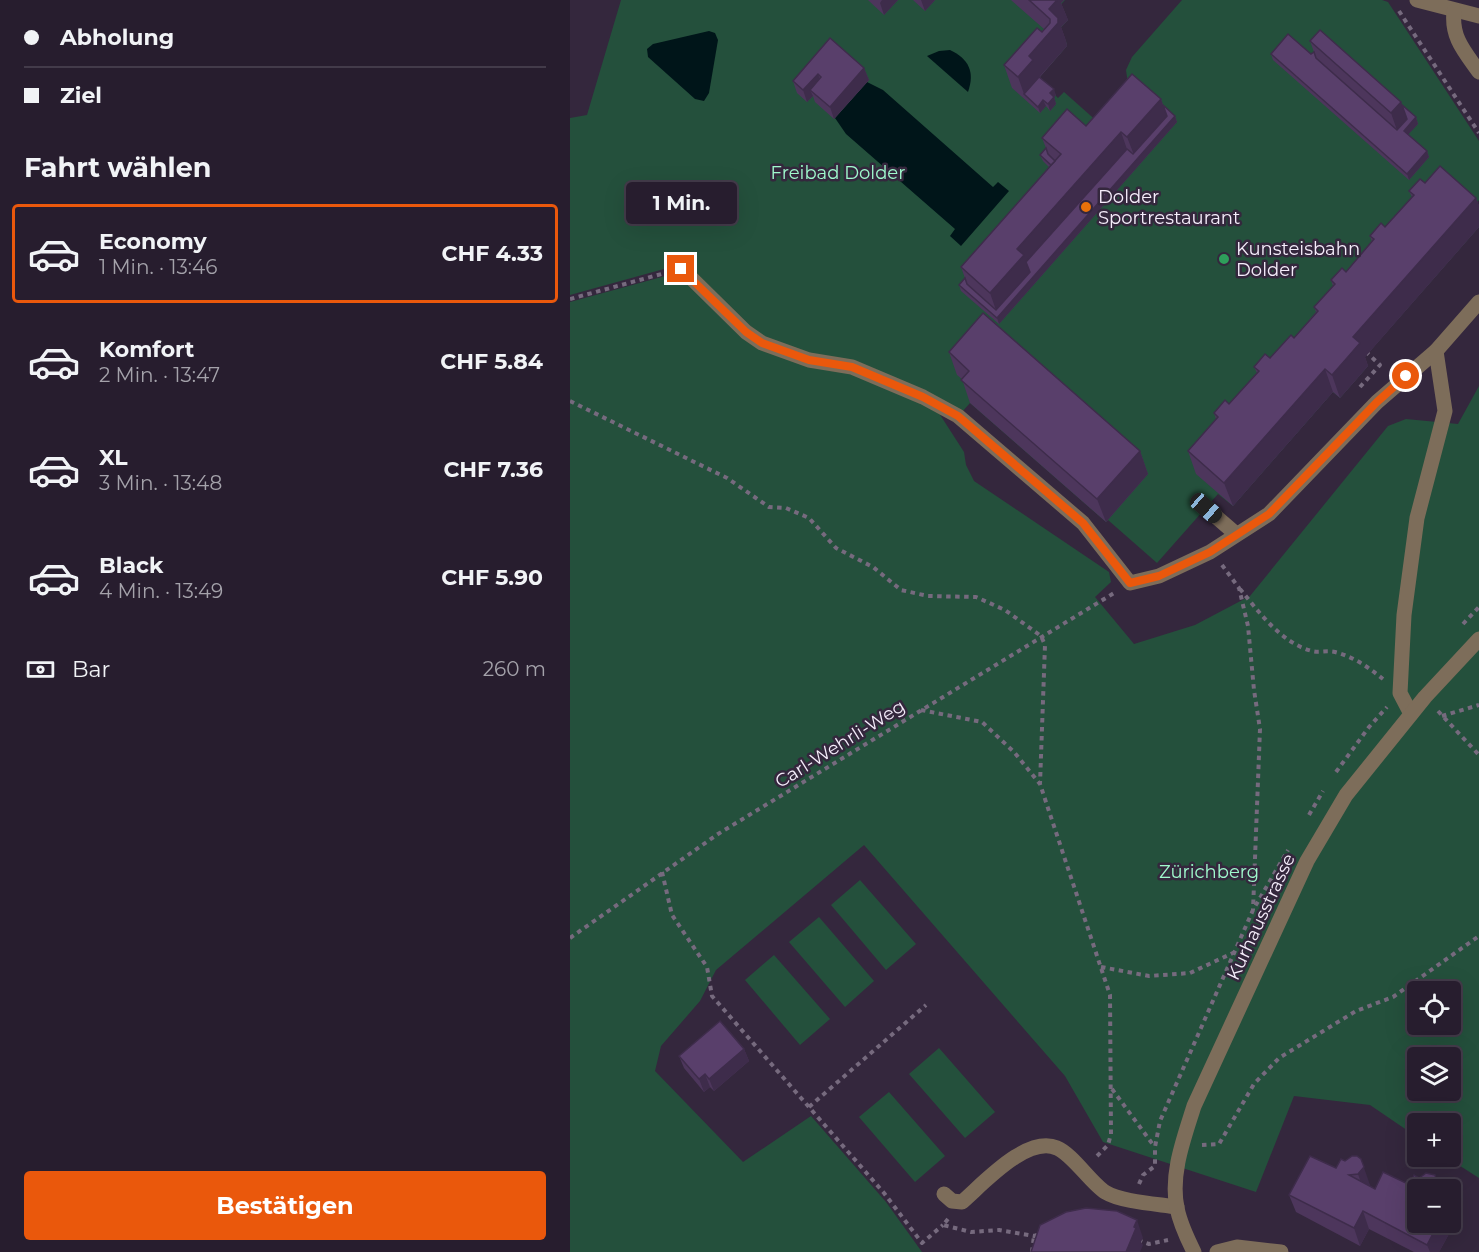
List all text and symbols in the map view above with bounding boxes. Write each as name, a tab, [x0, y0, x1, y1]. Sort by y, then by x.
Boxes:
text: Abholung	[60, 24, 174, 51]
text: Ziel	[60, 82, 102, 109]
text: Fahrt wählen	[24, 151, 211, 184]
park label: Freibad Dolder	[771, 162, 905, 184]
callout: 1 Min.	[626, 182, 736, 224]
place label: Dolder Sportrestaurant	[1098, 186, 1240, 229]
text: 1 Min.	[653, 191, 710, 215]
marker: Dolder Sportrestaurant	[1079, 200, 1093, 214]
icon: car	[27, 227, 81, 281]
text: Economy	[99, 228, 207, 255]
place label: Kunsteisbahn Dolder	[1236, 238, 1360, 281]
text: CHF 4.33	[441, 240, 543, 267]
marker: Kunsteisbahn Dolder	[1217, 252, 1231, 266]
text: 1 Min. · 13:46	[99, 255, 217, 279]
route end	[667, 255, 694, 282]
icon: car	[27, 335, 81, 389]
text: Komfort	[99, 336, 194, 363]
text: CHF 5.84	[440, 348, 543, 375]
route start	[1392, 362, 1419, 389]
text: 2 Min. · 13:47	[99, 363, 220, 387]
icon: car	[27, 443, 81, 497]
text: XL	[99, 444, 128, 471]
text: CHF 7.36	[443, 456, 543, 483]
text: 3 Min. · 13:48	[99, 471, 222, 495]
car	[1187, 489, 1225, 527]
icon: car	[27, 551, 81, 605]
text: Black	[99, 552, 163, 579]
text: CHF 5.90	[441, 564, 543, 591]
text: 4 Min. · 13:49	[99, 579, 223, 603]
icon: cash	[24, 653, 57, 686]
text: Bar	[72, 656, 110, 683]
text: 260 m	[483, 657, 546, 681]
street label: Carl-Wehrli-Weg	[771, 695, 909, 793]
street label: Kurhausstrasse	[1222, 850, 1300, 984]
park label: Zürichberg	[1159, 861, 1259, 883]
map controls	[1407, 981, 1461, 1233]
button: locate	[1407, 981, 1461, 1035]
button: layers	[1407, 1047, 1461, 1101]
button: +	[1407, 1113, 1461, 1167]
button: Bestätigen	[24, 1171, 546, 1240]
button: −	[1407, 1179, 1461, 1233]

